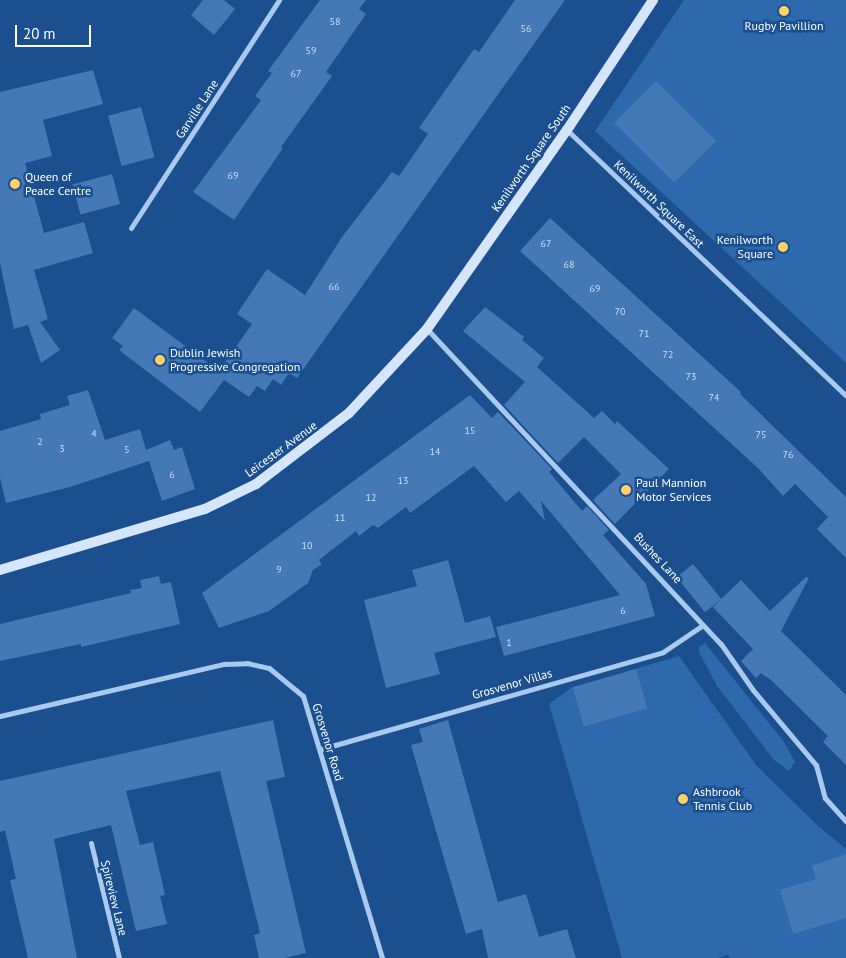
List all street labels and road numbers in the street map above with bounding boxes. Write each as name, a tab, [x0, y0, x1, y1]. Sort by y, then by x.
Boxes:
street label: Garville Lane	[173, 77, 221, 141]
street label: Kenilworth Square South	[488, 101, 574, 215]
street label: Kenilworth Square East	[611, 157, 707, 251]
street label: Leicester Avenue	[242, 418, 320, 480]
street label: Bushes Lane	[631, 530, 685, 586]
street label: Grosvenor Villas	[470, 666, 554, 702]
street label: Grosvenor Road	[309, 701, 347, 783]
street label: Spireview Lane	[98, 859, 130, 937]

